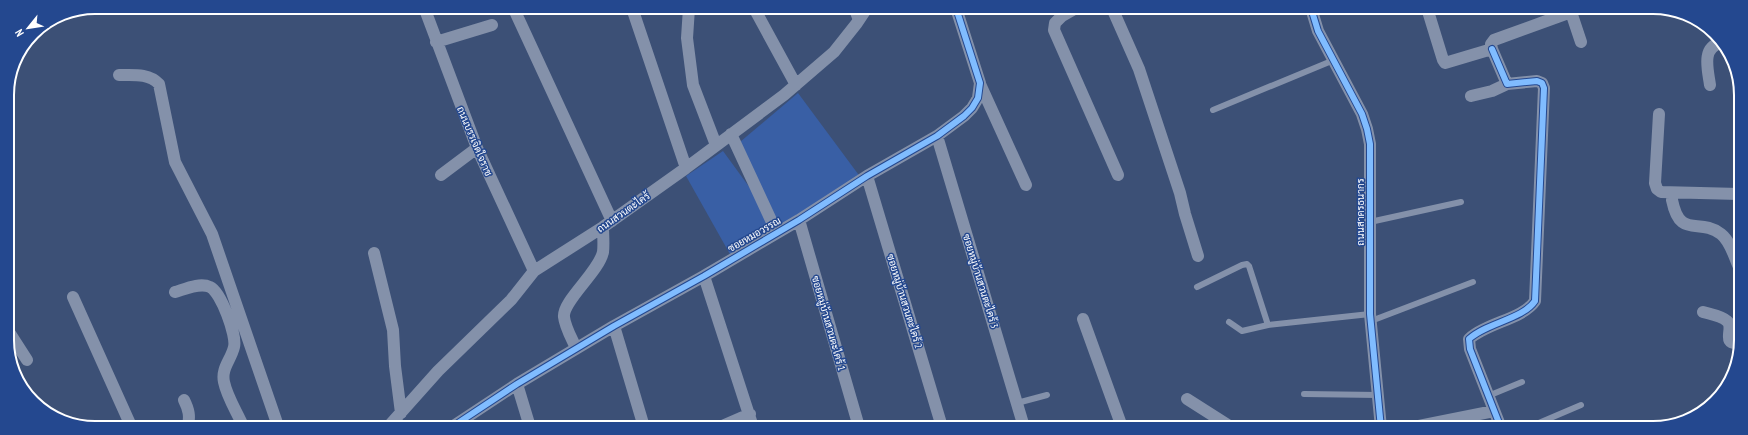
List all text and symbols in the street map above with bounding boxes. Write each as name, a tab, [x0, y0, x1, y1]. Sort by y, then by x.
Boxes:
north arrow	[8, 8, 48, 48]
text: N	[12, 27, 27, 39]
street label: ถนนบรรเจิดใจราช	[454, 104, 495, 178]
street label: ถนนสาครธนากร	[1354, 178, 1367, 246]
street label: ถนนสวนตะไคร้	[594, 189, 653, 236]
street label: ซอยหมอวรรณ	[725, 214, 783, 255]
street label: ซอยหมู่บ้านสวนตะไคร้ 3	[959, 232, 1001, 330]
street label: ซอยหมู่บ้านสวนตะไคร้ 2	[883, 252, 925, 350]
street label: ซอยหมู่บ้านสวนตะไคร้ 1	[808, 274, 848, 372]

